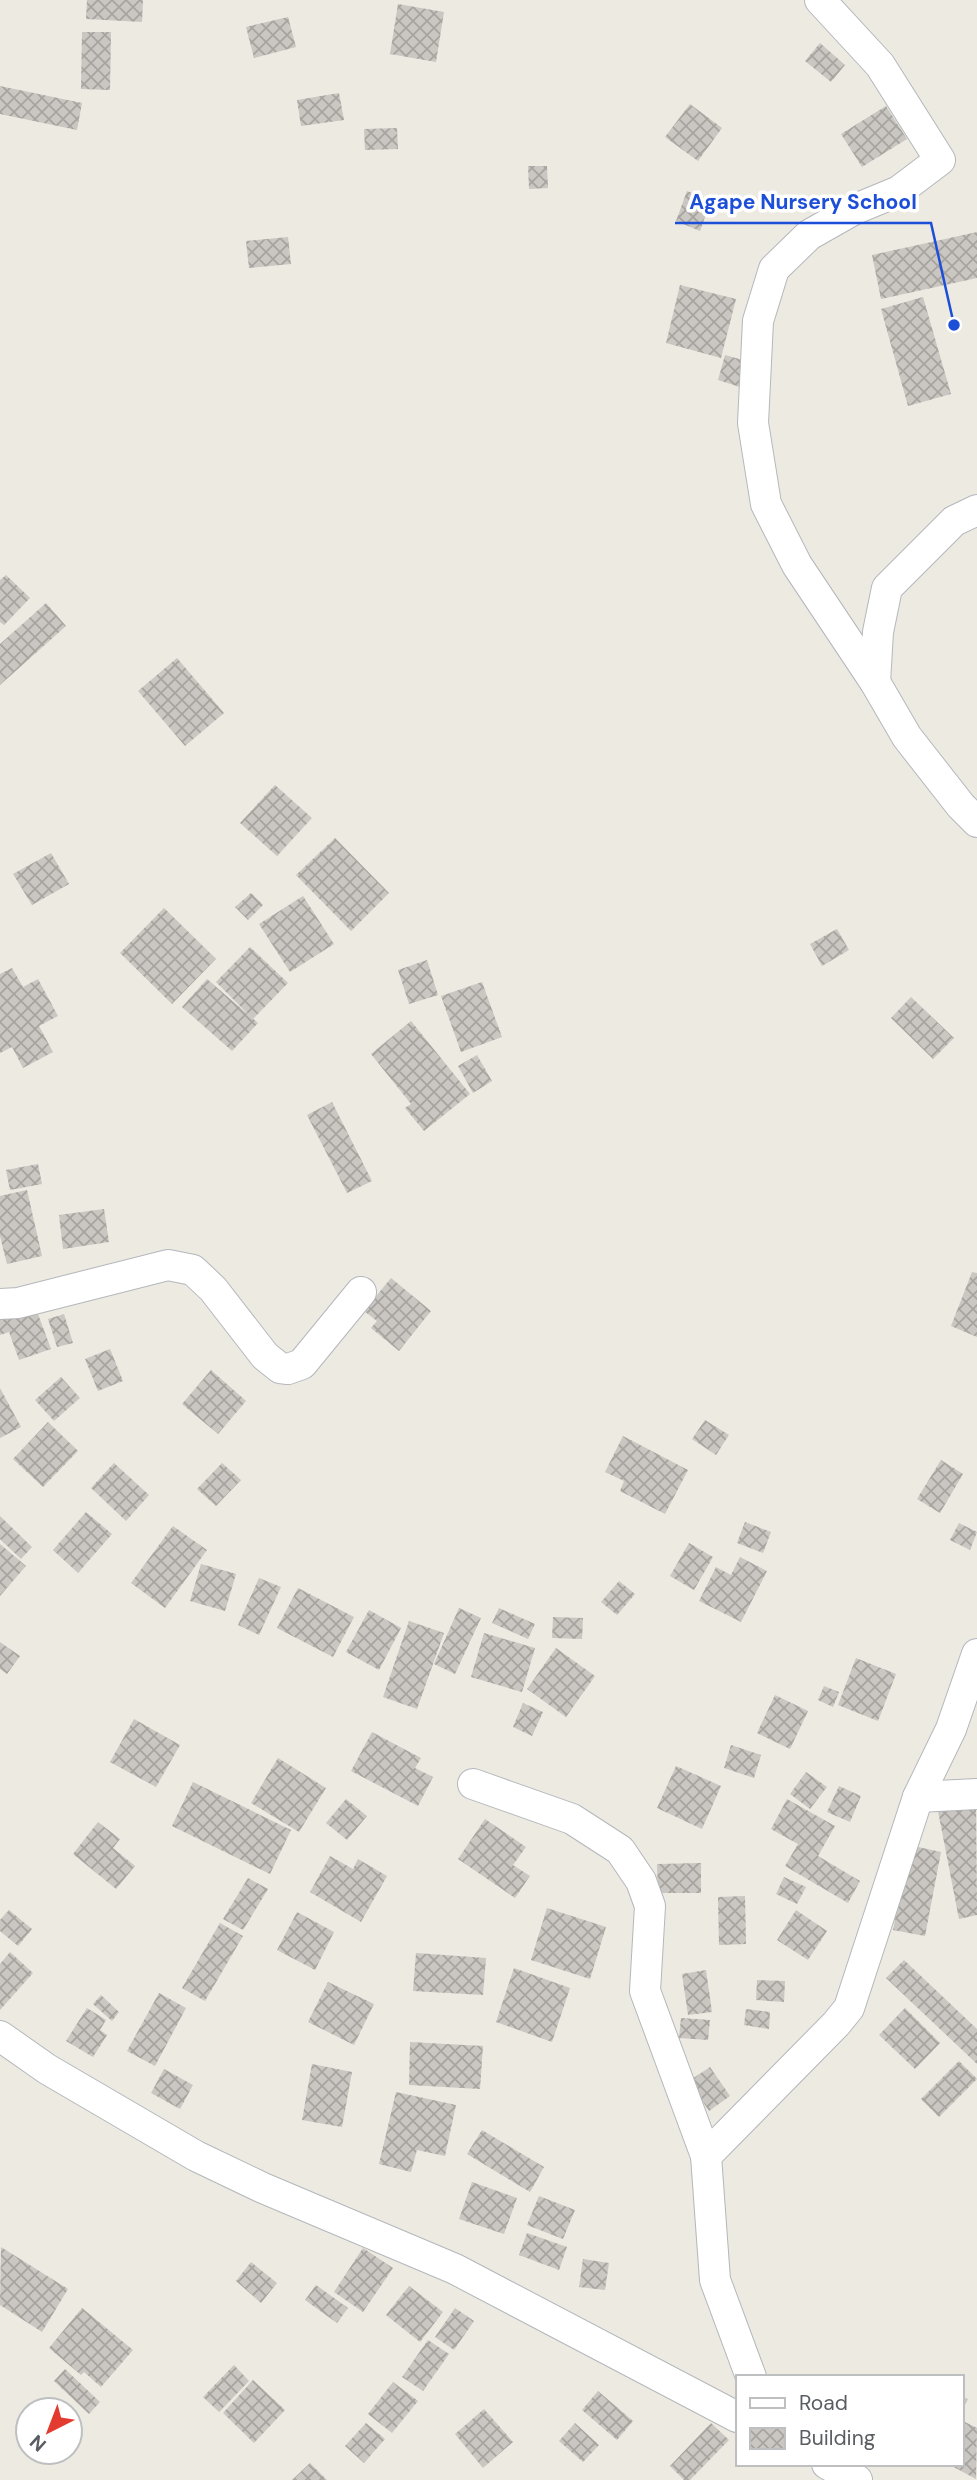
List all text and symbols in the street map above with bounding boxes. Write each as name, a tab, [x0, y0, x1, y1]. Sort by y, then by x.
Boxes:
callout: Agape Nursery School	[675, 181, 931, 223]
text: Agape Nursery School	[689, 188, 917, 216]
legend	[736, 2375, 963, 2466]
text: Road	[799, 2389, 848, 2417]
north arrow	[14, 2396, 84, 2466]
text: Building	[799, 2424, 876, 2452]
text: N	[24, 2429, 51, 2457]

